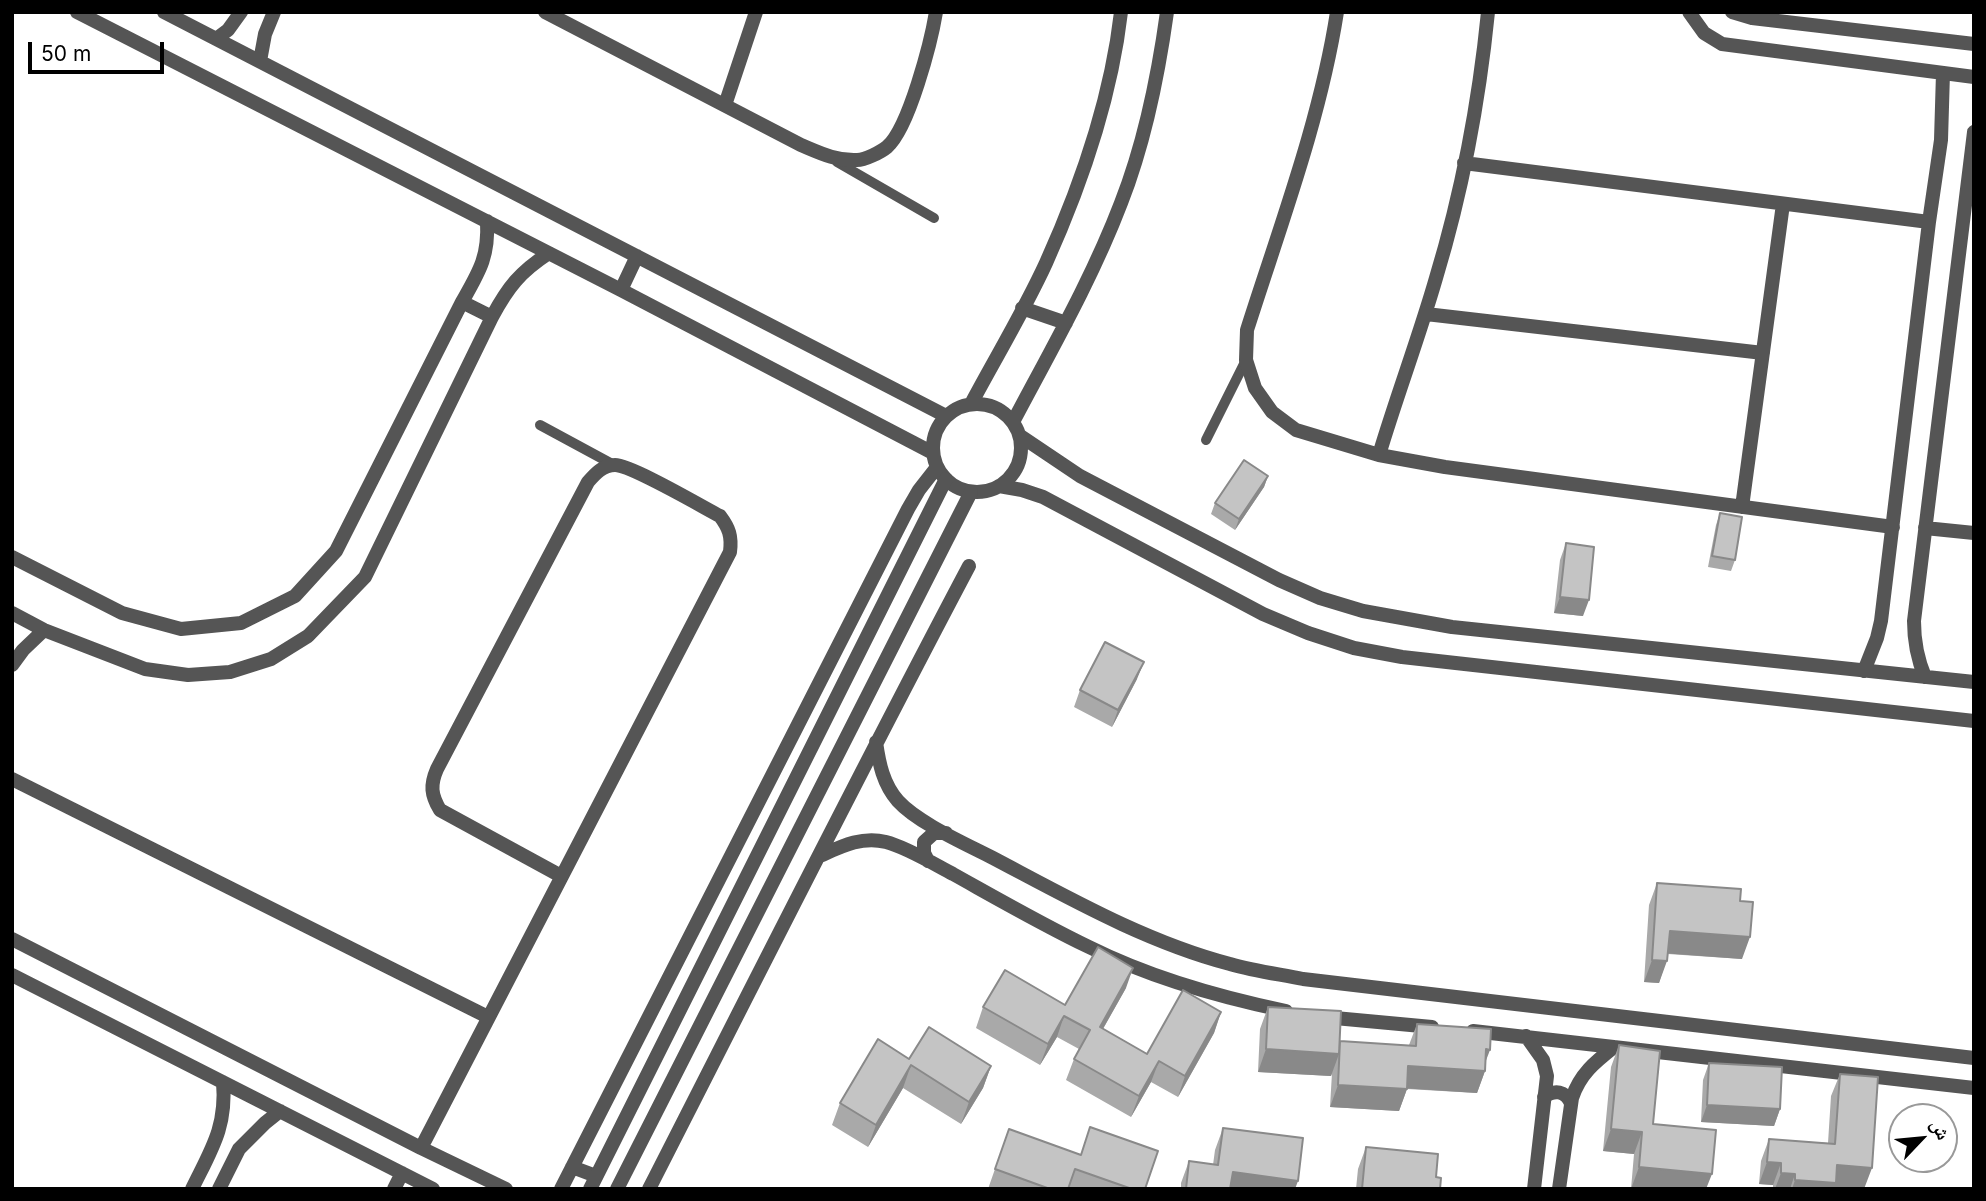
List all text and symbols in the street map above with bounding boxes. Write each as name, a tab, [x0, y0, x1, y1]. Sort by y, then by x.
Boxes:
scale bar	[32, 28, 168, 72]
text: 50 m	[41, 41, 91, 66]
north arrow	[1888, 1103, 1958, 1173]
text: ش	[1926, 1115, 1955, 1144]

